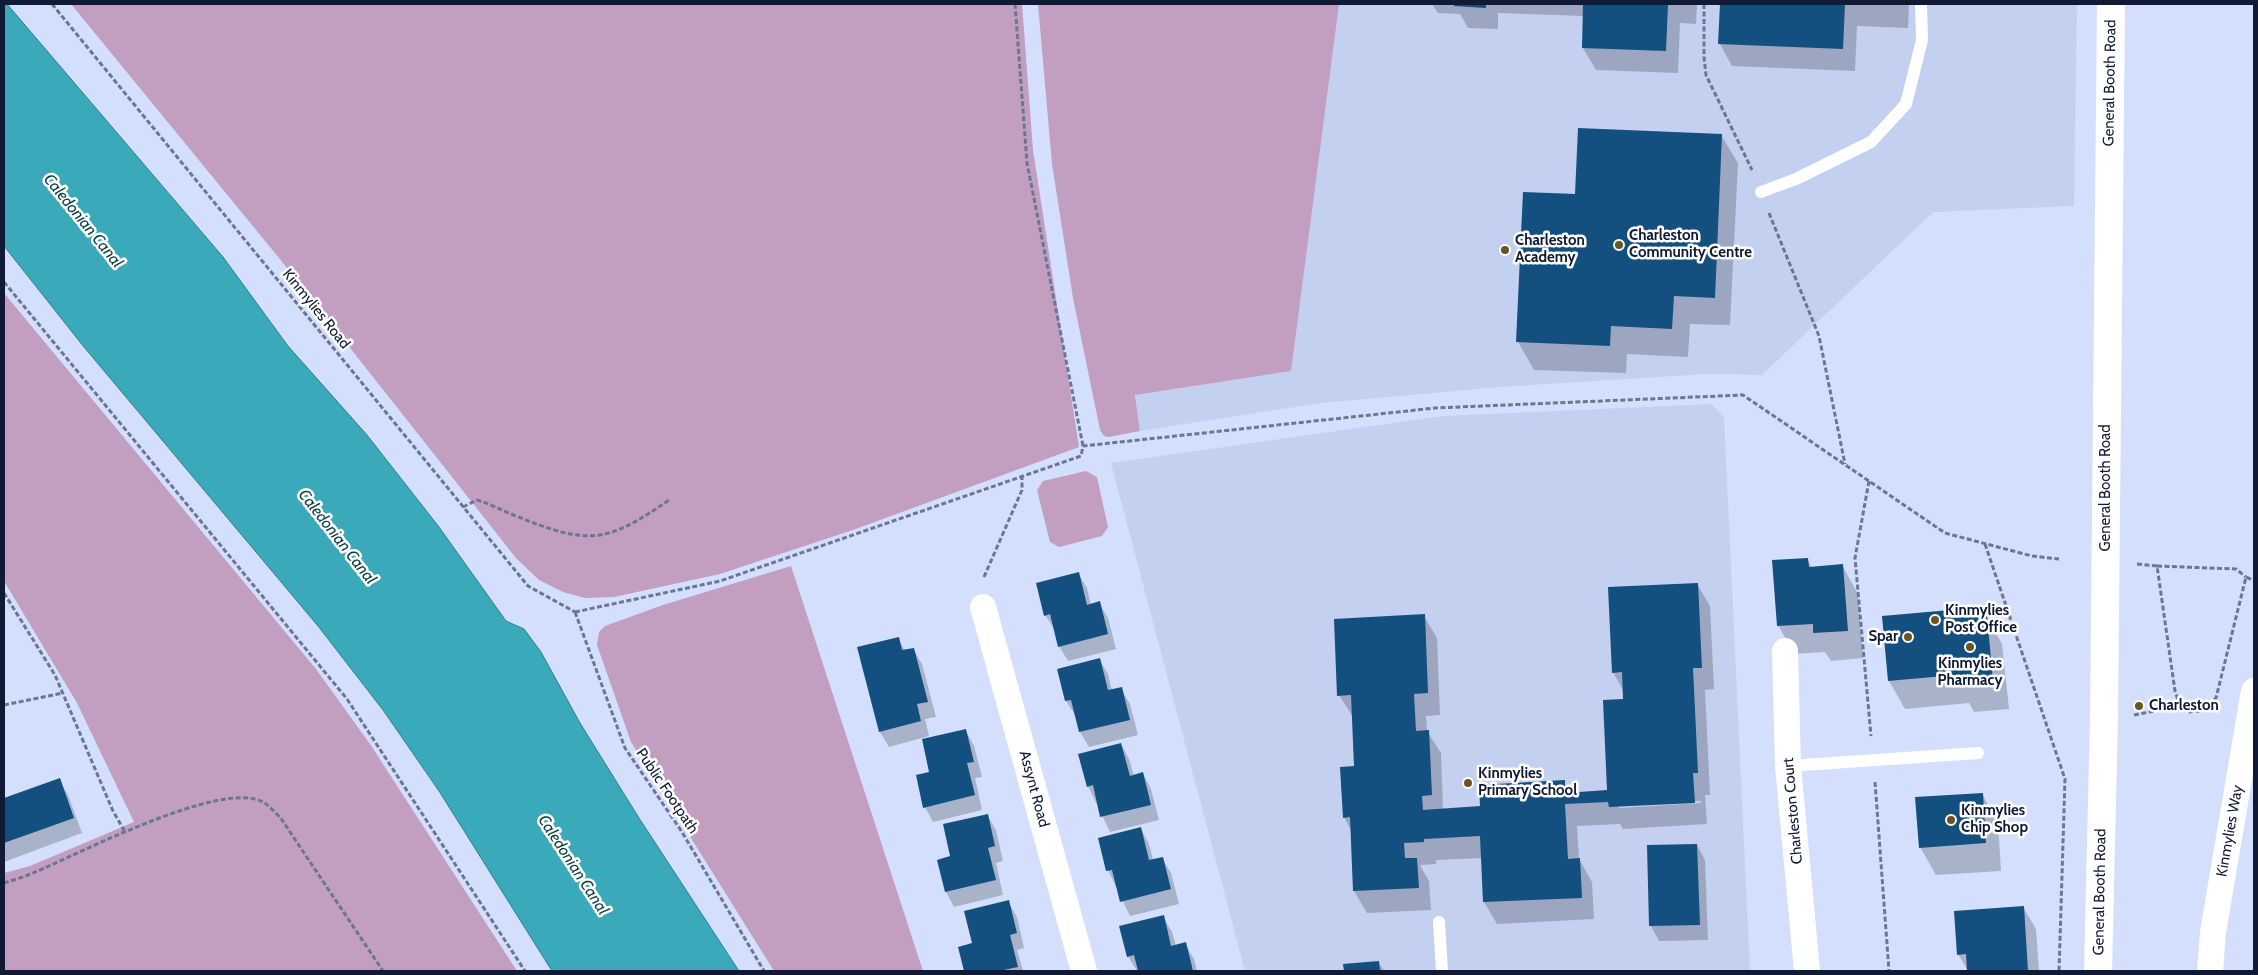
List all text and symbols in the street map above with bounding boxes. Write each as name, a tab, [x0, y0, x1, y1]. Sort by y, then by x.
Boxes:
street label: General Booth Road	[2100, 19, 2120, 147]
water label: Caledonian Canal	[39, 170, 127, 272]
place label: Charleston Community Centre	[1629, 227, 1752, 262]
place label: Charleston Academy	[1515, 232, 1585, 267]
marker: Charleston Community Centre	[1613, 239, 1625, 251]
marker: Charleston Academy	[1499, 244, 1511, 256]
street label: Kinmylies Road	[278, 265, 354, 353]
street label: General Booth Road	[2097, 425, 2115, 551]
water label: Caledonian Canal	[294, 486, 380, 588]
place label: Kinmylies Post Office	[1945, 602, 2017, 637]
marker: Kinmylies Post Office	[1929, 614, 1941, 626]
place label: Spar	[1868, 628, 1898, 646]
marker: Spar	[1902, 631, 1914, 643]
marker: Kinmylies Pharmacy	[1964, 641, 1976, 653]
place label: Kinmylies Pharmacy	[1938, 655, 2002, 690]
place label: Charleston	[2149, 697, 2219, 715]
marker: Charleston	[2133, 700, 2145, 712]
street label: Public Footpath	[632, 745, 702, 837]
street label: Assynt Road	[1015, 749, 1053, 829]
street label: Charleston Court	[1779, 757, 1807, 865]
place label: Kinmylies Primary School	[1478, 765, 1577, 800]
marker: Kinmylies Primary School	[1462, 777, 1474, 789]
street label: Kinmylies Way	[2213, 784, 2247, 878]
place label: Kinmylies Chip Shop	[1961, 802, 2028, 837]
water label: Caledonian Canal	[534, 811, 612, 919]
marker: Kinmylies Chip Shop	[1945, 814, 1957, 826]
street label: General Booth Road	[2090, 828, 2110, 956]

